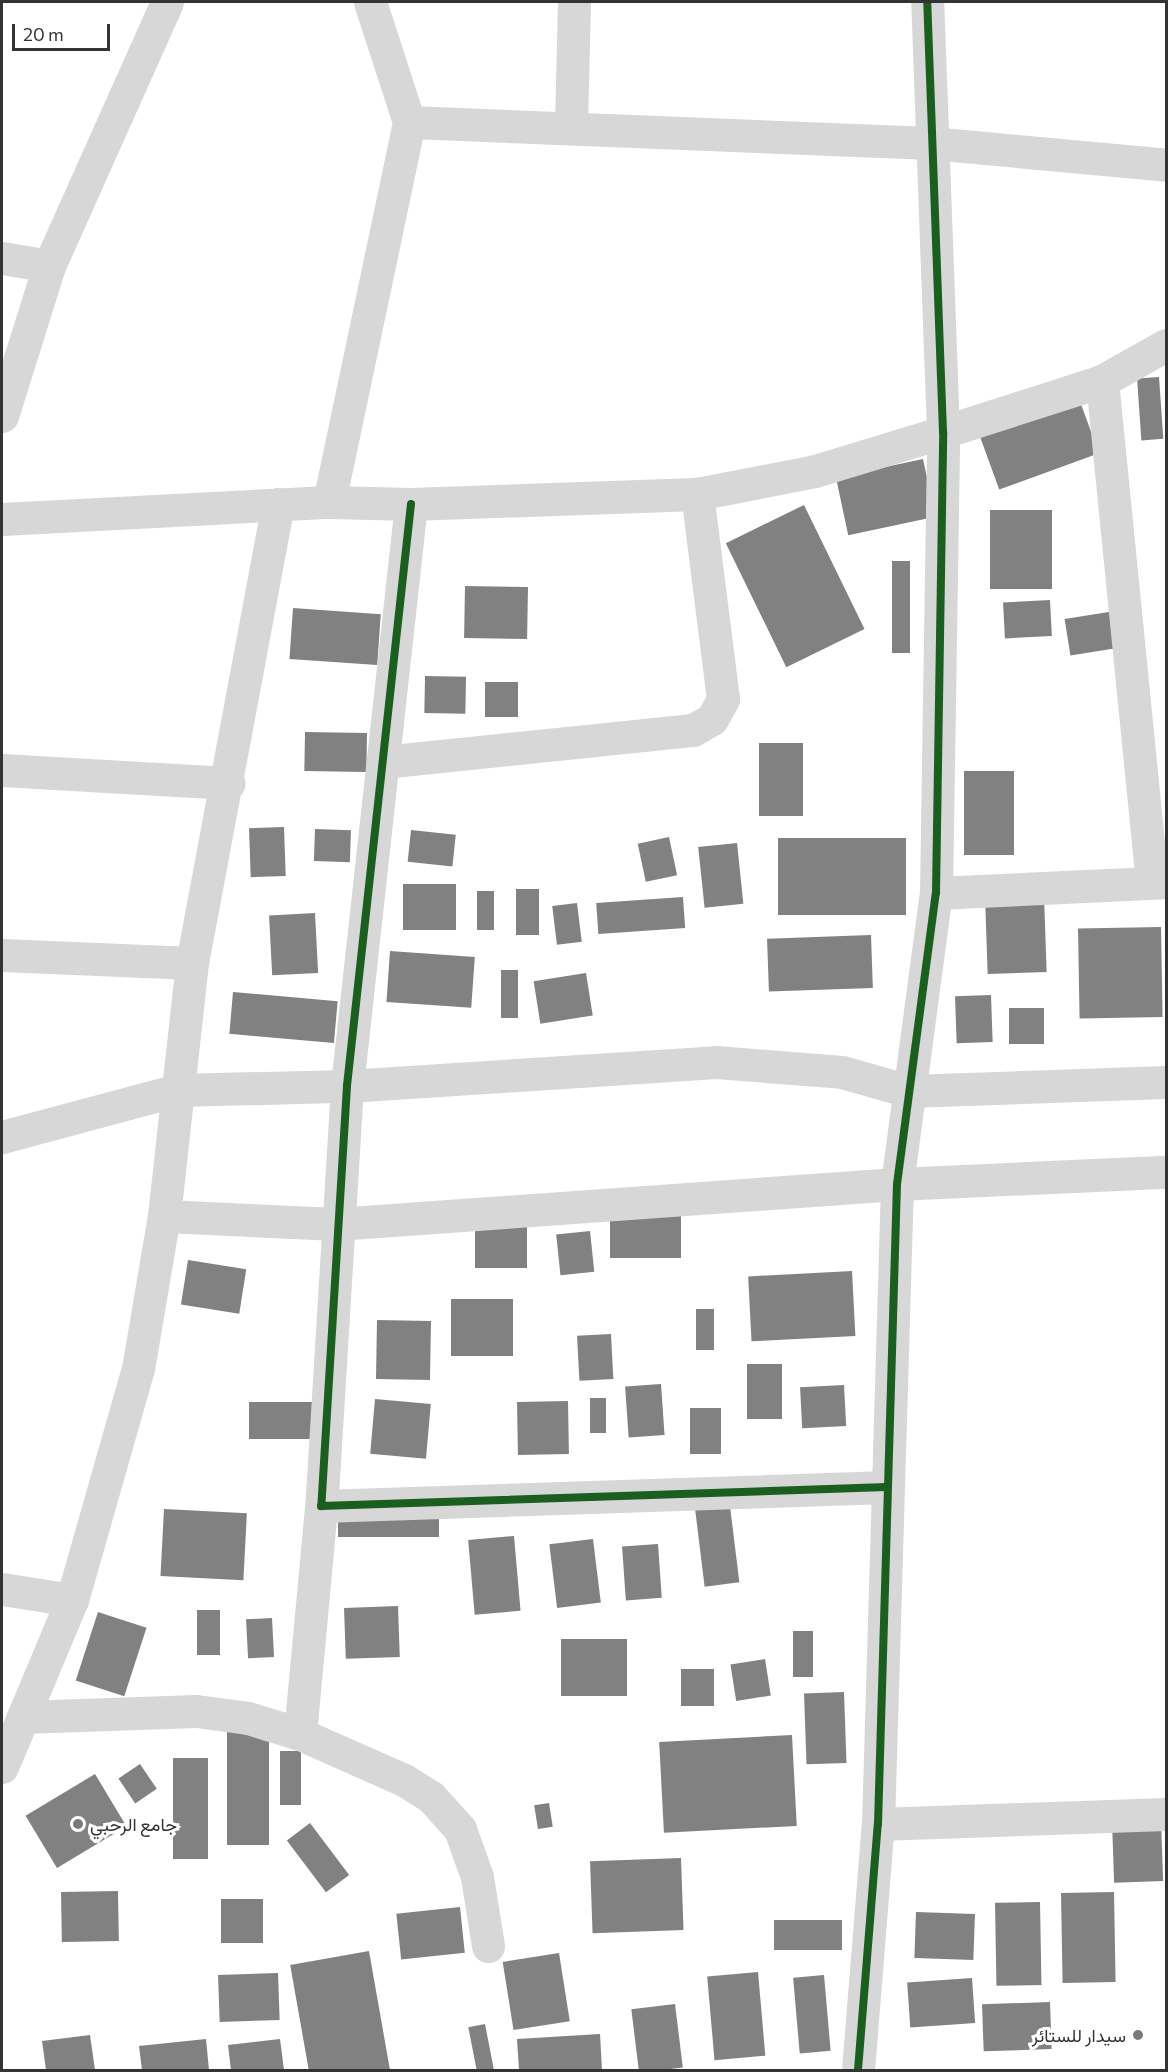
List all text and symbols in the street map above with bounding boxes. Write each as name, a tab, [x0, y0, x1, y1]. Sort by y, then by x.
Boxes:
scale bar	[15, 12, 112, 50]
text: 20 m	[23, 23, 64, 45]
place label: جامع الرحبي	[90, 1813, 177, 1835]
marker: جامع الرحبي	[71, 1817, 85, 1831]
place label: سيدار للستائر	[1032, 2024, 1126, 2046]
marker: سيدار للستائر	[1131, 2028, 1145, 2042]

